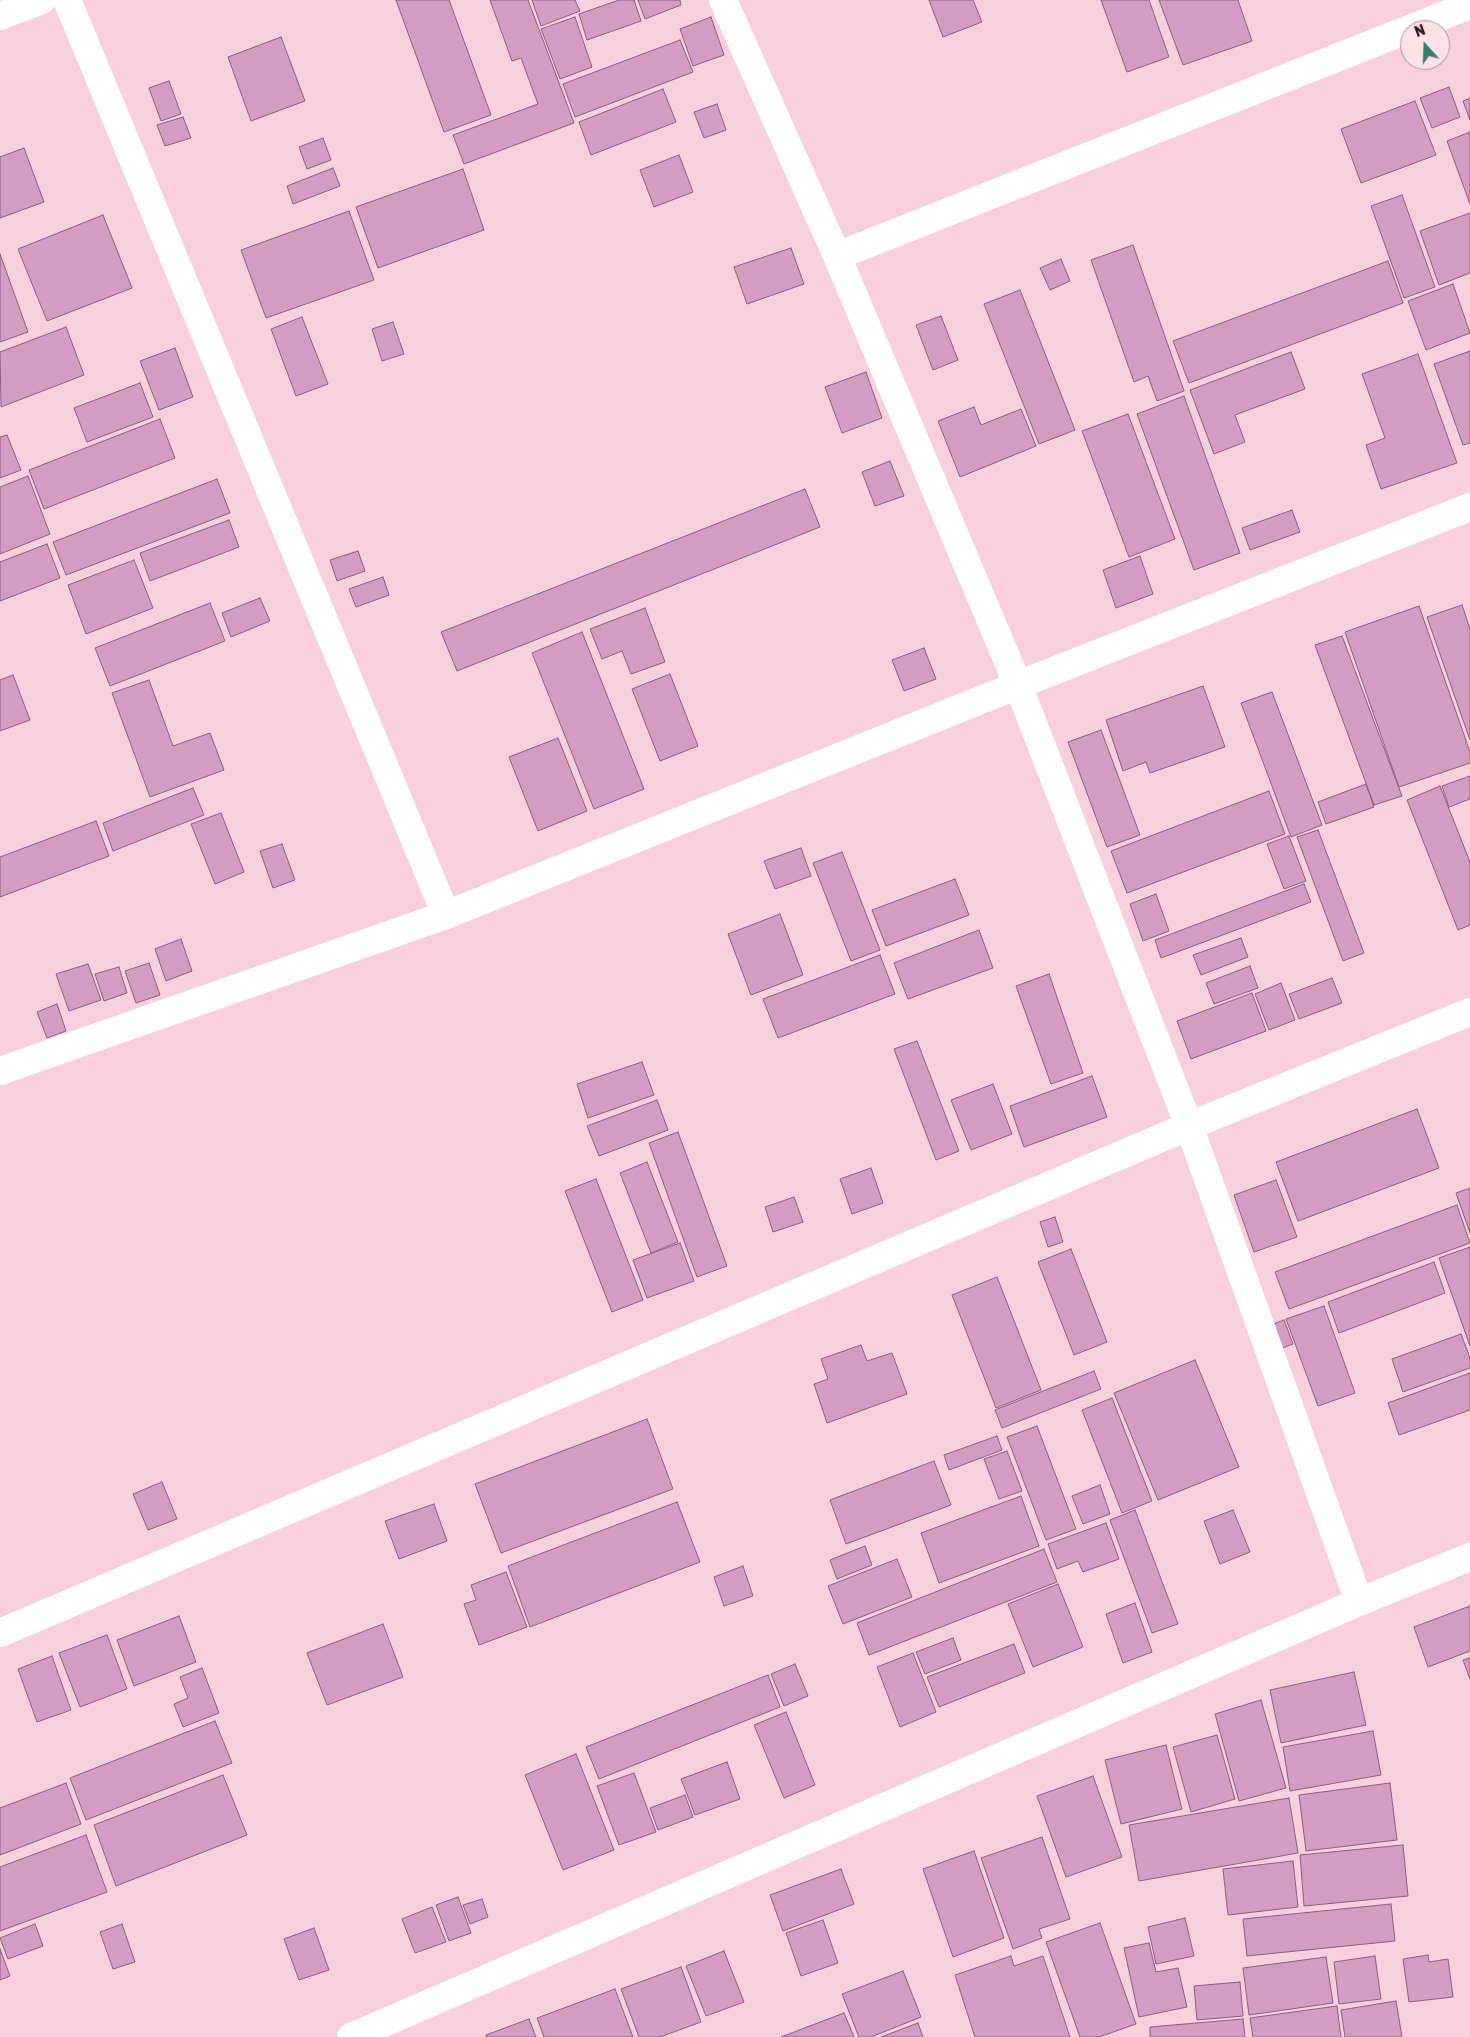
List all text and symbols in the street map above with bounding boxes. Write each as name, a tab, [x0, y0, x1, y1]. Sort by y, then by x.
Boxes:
north arrow	[1400, 20, 1450, 70]
text: N	[1412, 22, 1428, 41]

